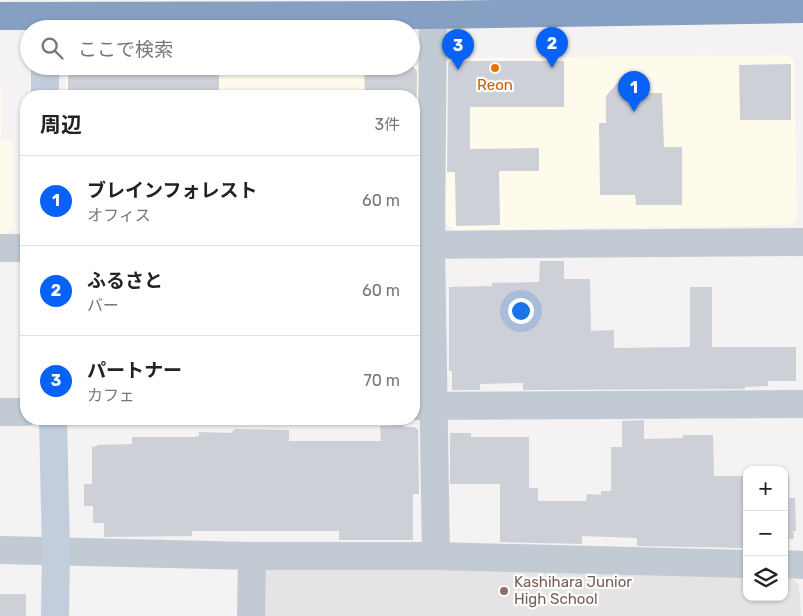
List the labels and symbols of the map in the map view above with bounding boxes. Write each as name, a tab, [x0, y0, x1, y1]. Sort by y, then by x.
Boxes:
pin: 2	[536, 27, 568, 68]
pin: 3	[442, 29, 474, 70]
marker: Reon	[489, 62, 501, 74]
pin: 1	[618, 71, 650, 112]
place label: Reon	[477, 76, 513, 94]
your location	[508, 298, 534, 324]
place label: Kashihara Junior High School	[514, 573, 632, 608]
marker: Kashihara Junior High School	[498, 585, 510, 597]

